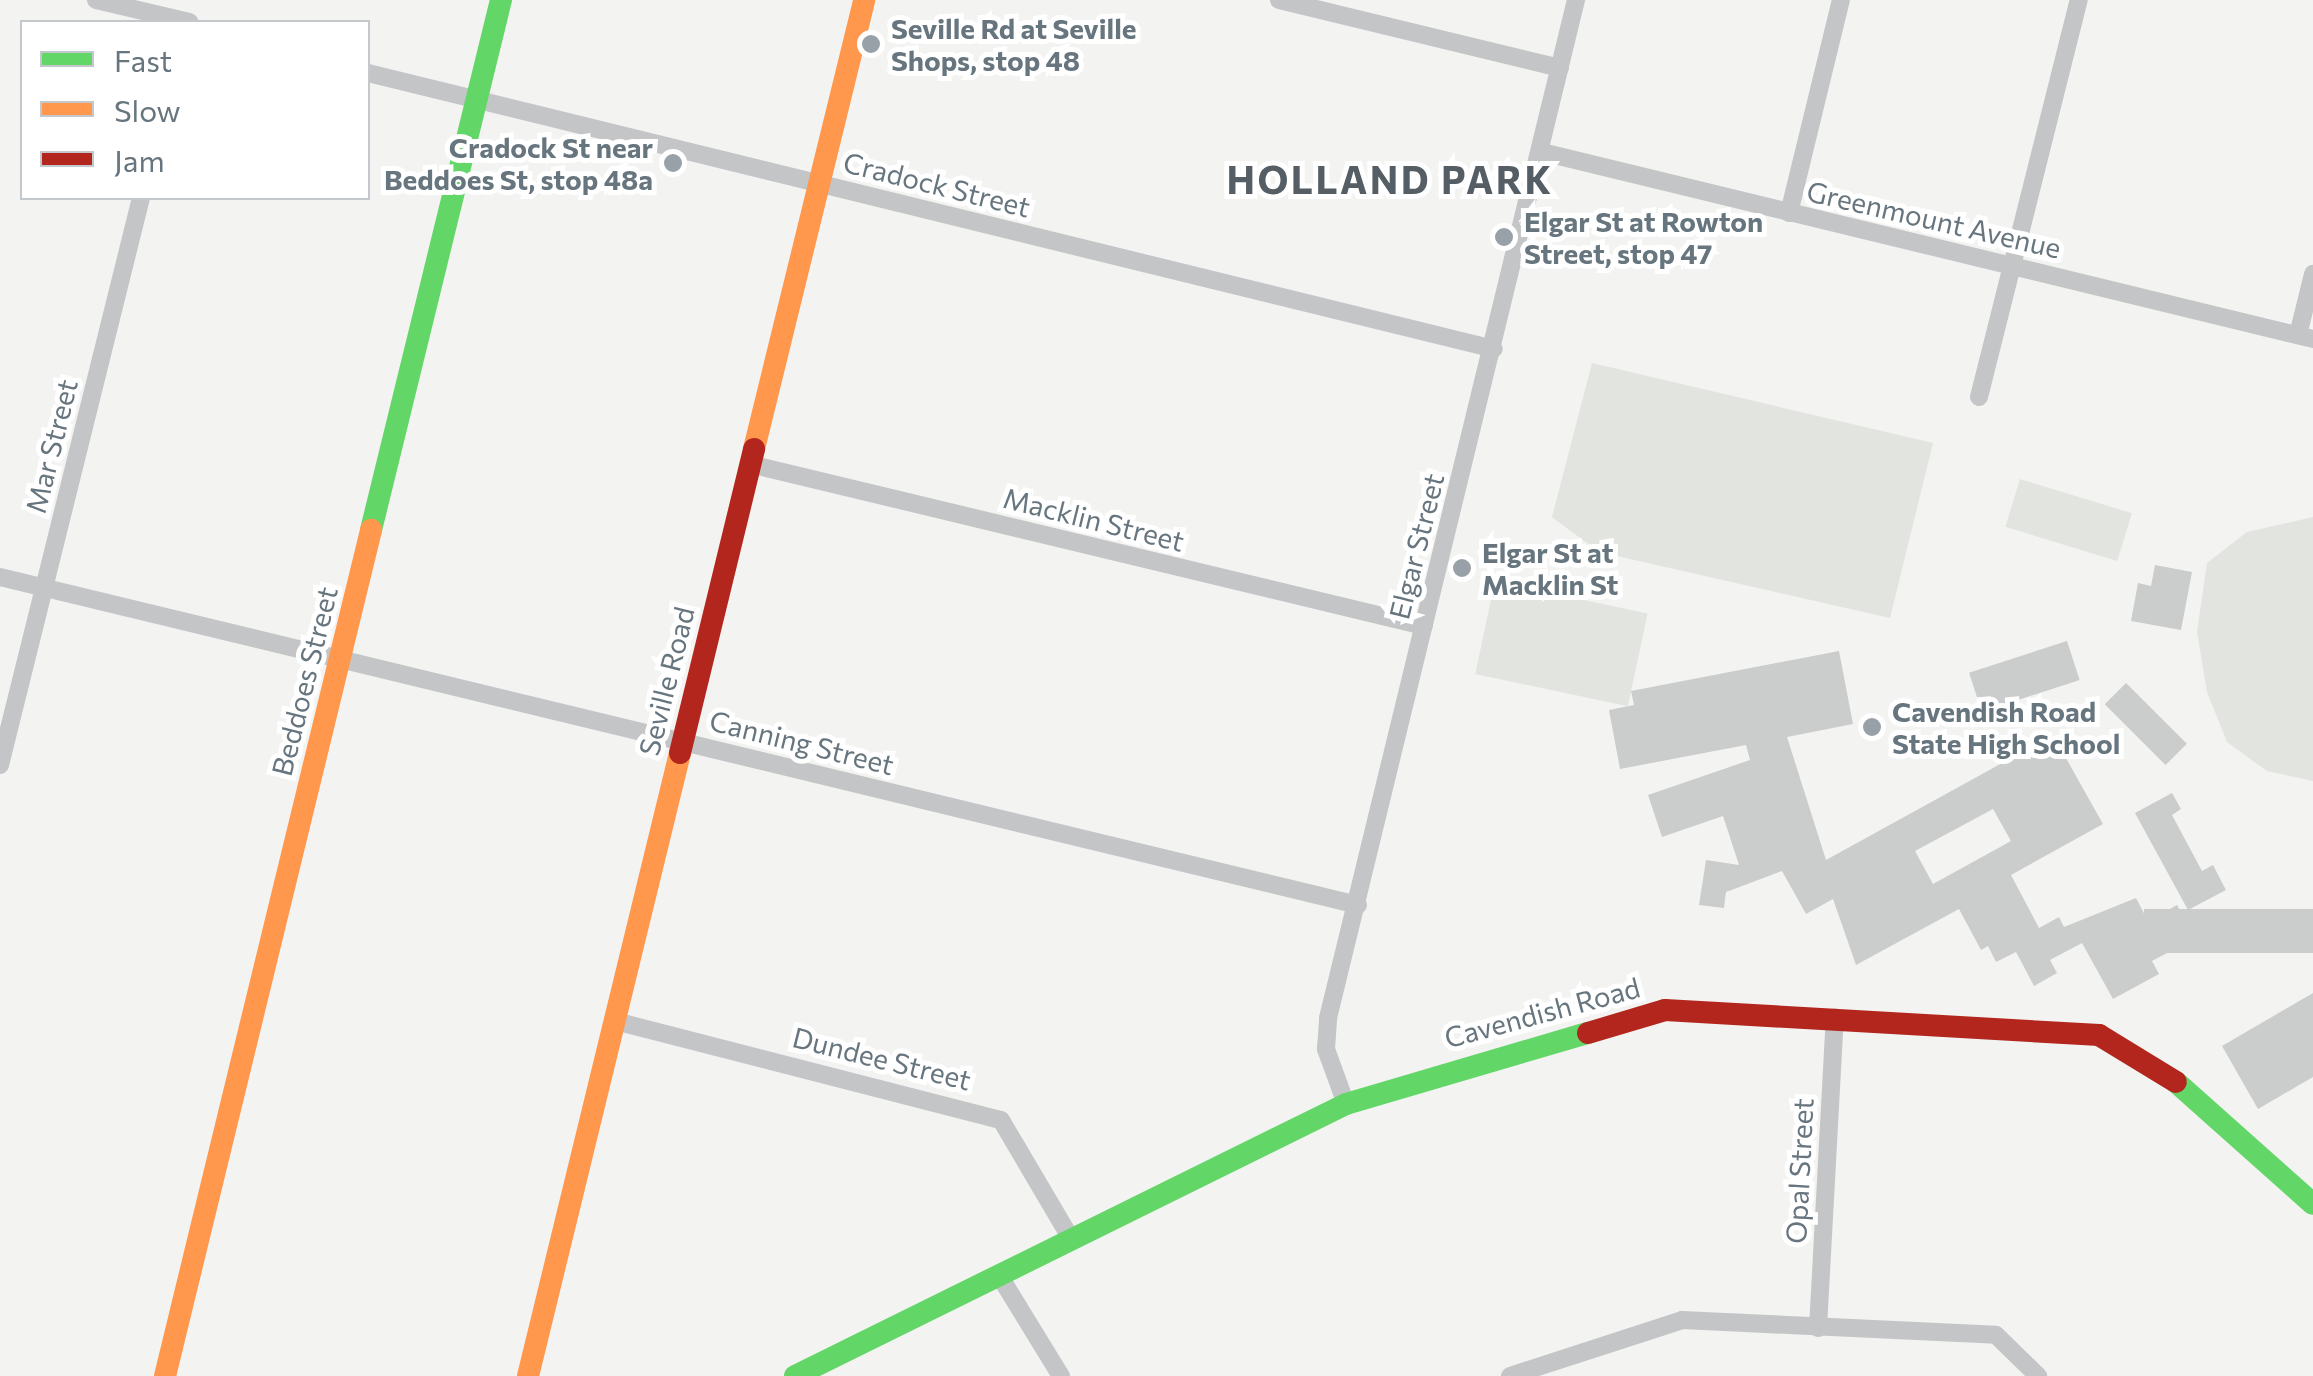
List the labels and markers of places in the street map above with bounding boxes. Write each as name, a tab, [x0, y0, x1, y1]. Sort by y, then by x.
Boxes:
place label: Seville Rd at Seville Shops, stop 48	[891, 11, 1137, 77]
marker: Seville Rd at Seville Shops, stop 48	[860, 33, 882, 55]
place label: Cradock St near Beddoes St, stop 48a	[384, 130, 653, 196]
marker: Cradock St near Beddoes St, stop 48a	[662, 152, 684, 174]
place label: Elgar St at Rowton Street, stop 47	[1524, 204, 1763, 270]
marker: Elgar St at Rowton Street, stop 47	[1493, 226, 1515, 248]
place label: Elgar St at Macklin St	[1482, 535, 1618, 601]
marker: Elgar St at Macklin St	[1451, 557, 1473, 579]
place label: Cavendish Road State High School	[1892, 694, 2120, 760]
marker: Cavendish Road State High School	[1861, 716, 1883, 738]

